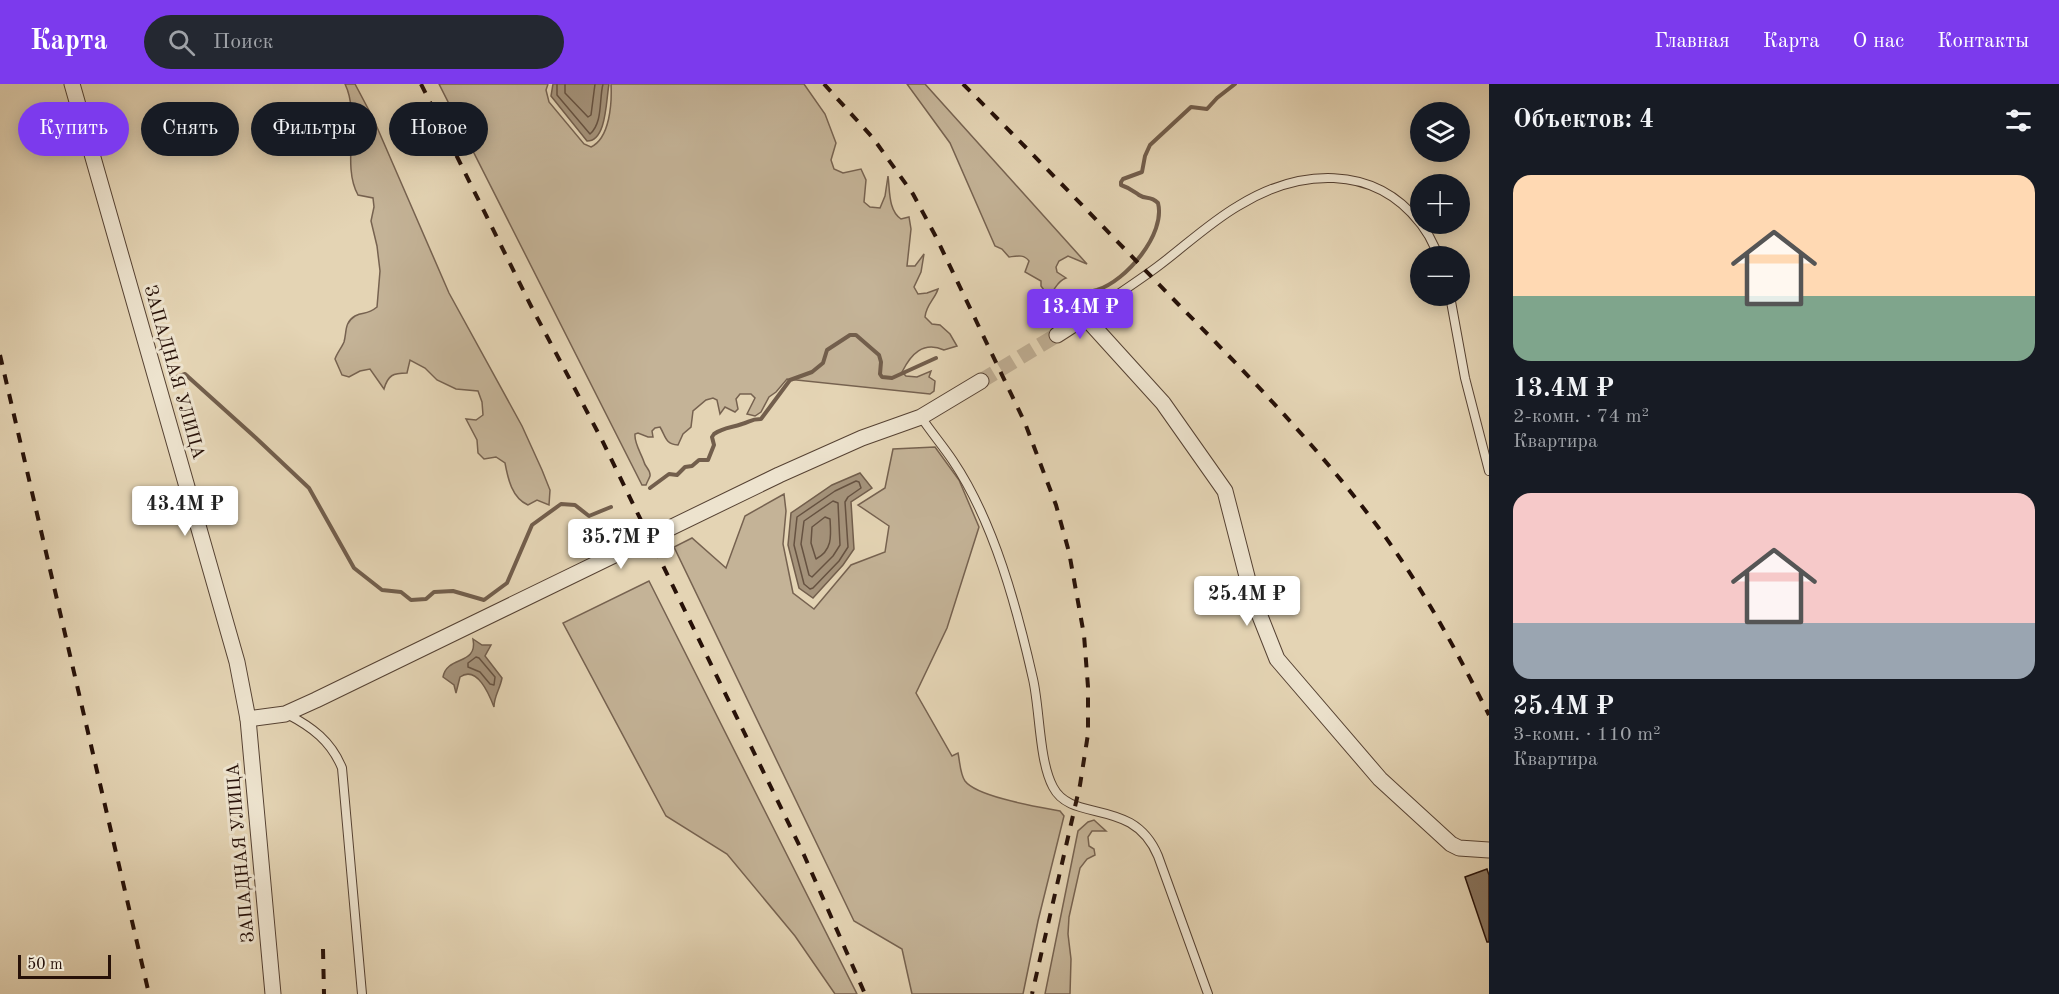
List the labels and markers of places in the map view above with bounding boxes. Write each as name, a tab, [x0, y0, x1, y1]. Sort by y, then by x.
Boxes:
pin: 13.4M ₽	[1025, 289, 1135, 340]
pin: 43.4M ₽	[130, 486, 240, 537]
pin: 35.7M ₽	[566, 519, 676, 570]
pin: 25.4M ₽	[1192, 576, 1302, 627]

